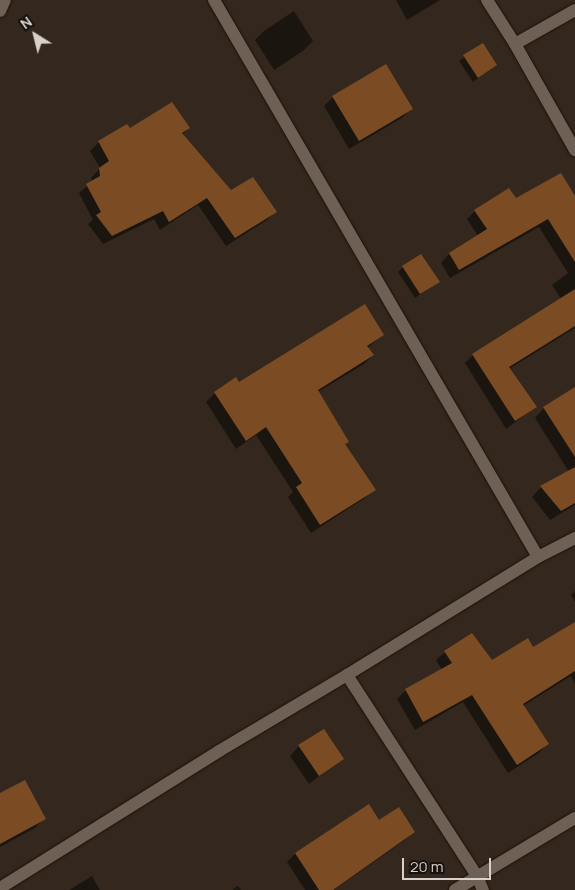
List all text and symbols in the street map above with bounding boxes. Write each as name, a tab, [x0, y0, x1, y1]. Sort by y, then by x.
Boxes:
north arrow	[10, 10, 60, 60]
text: N	[16, 12, 36, 33]
scale bar	[405, 848, 494, 880]
text: 20 m	[410, 856, 443, 877]

